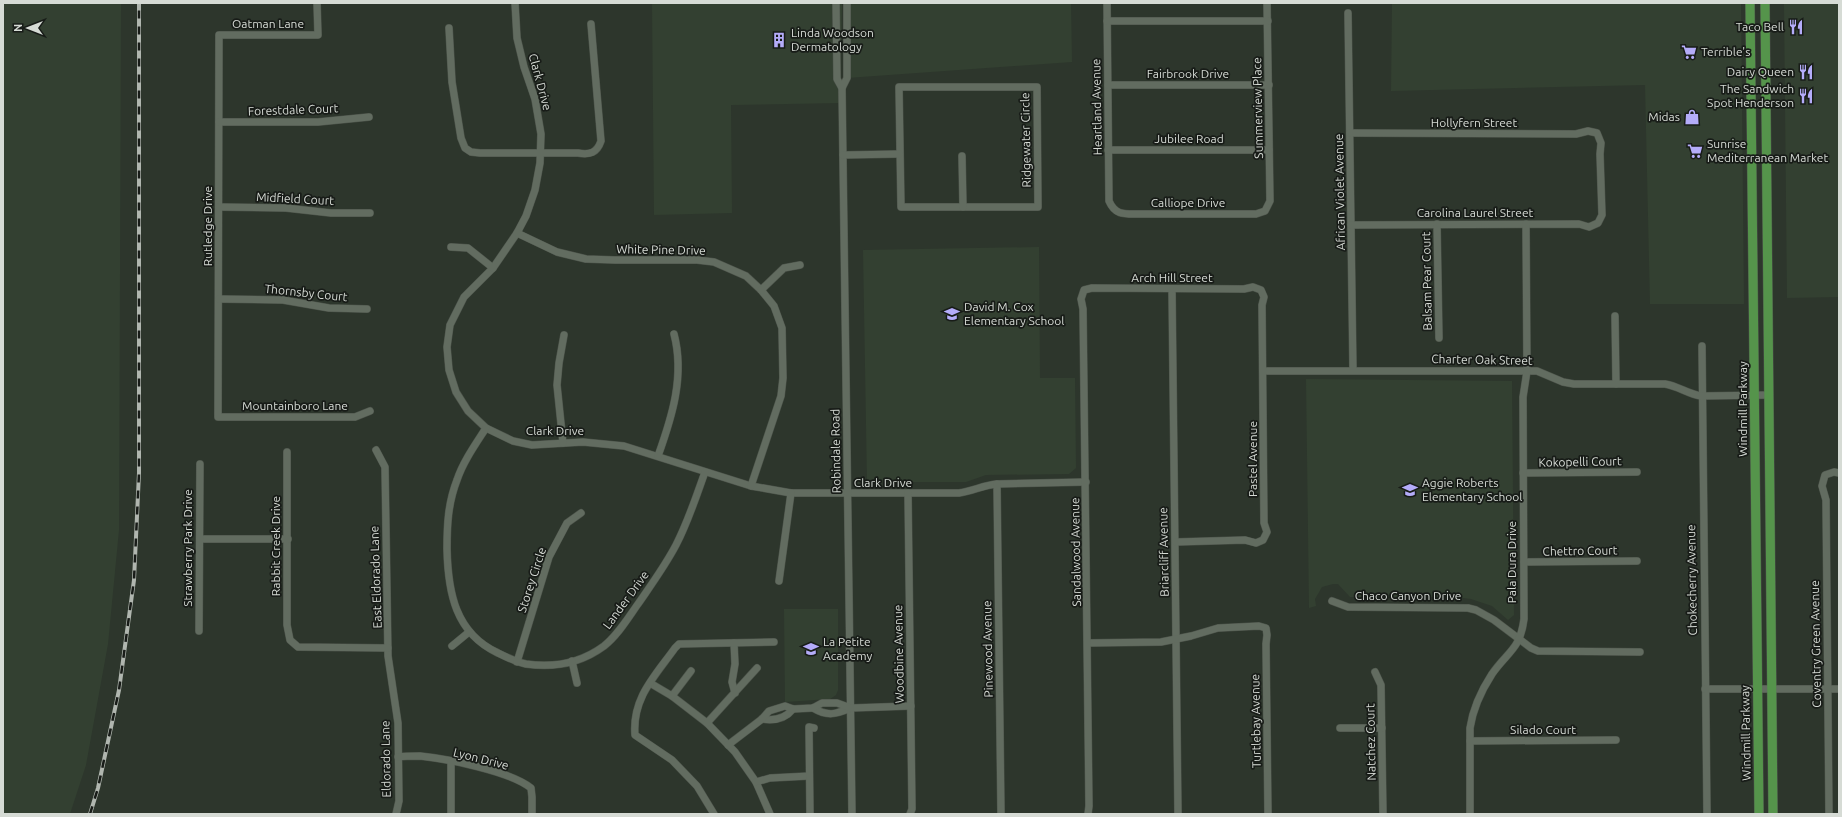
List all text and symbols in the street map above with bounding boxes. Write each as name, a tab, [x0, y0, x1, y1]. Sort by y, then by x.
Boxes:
north arrow	[8, 8, 48, 48]
street label: Oatman Lane	[232, 17, 304, 30]
restaurant icon: Taco Bell	[1787, 18, 1805, 36]
place label: Taco Bell	[1736, 20, 1784, 33]
text: N	[12, 24, 24, 32]
place label: Linda Woodson Dermatology	[791, 26, 874, 53]
building icon: Linda Woodson Dermatology	[770, 31, 788, 49]
supermarket icon: Terrible's	[1680, 43, 1698, 61]
place label: Terrible's	[1701, 45, 1750, 58]
street label: Clark Drive	[527, 52, 554, 112]
street label: Summerview Place	[1250, 57, 1265, 159]
street label: Heartland Avenue	[1089, 58, 1104, 156]
restaurant icon: Dairy Queen	[1797, 63, 1815, 81]
place label: Dairy Queen	[1727, 65, 1794, 78]
street label: Fairbrook Drive	[1147, 67, 1229, 80]
place label: The Sandwich Spot Henderson	[1707, 82, 1794, 109]
restaurant icon: The Sandwich Spot Henderson	[1797, 87, 1815, 105]
street label: Ridgewater Circle	[1018, 92, 1033, 188]
street label: Forestdale Court	[247, 101, 339, 118]
shop icon: Midas	[1683, 108, 1701, 126]
place label: Midas	[1648, 110, 1680, 123]
street label: Hollyfern Street	[1431, 116, 1517, 129]
street label: Jubilee Road	[1154, 132, 1224, 145]
street label: African Violet Avenue	[1332, 134, 1347, 250]
place label: Sunrise Mediterranean Market	[1707, 137, 1828, 164]
supermarket icon: Sunrise Mediterranean Market	[1686, 142, 1704, 160]
street label: Rutledge Drive	[201, 186, 214, 266]
street label: Midfield Court	[256, 190, 335, 207]
street label: Calliope Drive	[1151, 196, 1225, 209]
street label: Carolina Laurel Street	[1417, 206, 1534, 219]
street label: Balsam Pear Court	[1419, 231, 1434, 331]
street label: White Pine Drive	[616, 242, 706, 257]
street label: Arch Hill Street	[1131, 271, 1213, 284]
street label: Thornsby Court	[264, 282, 348, 303]
place label: David M. Cox Elementary School	[964, 300, 1064, 327]
school or university icon: David M. Cox Elementary School	[943, 305, 961, 323]
street label: Charter Oak Street	[1431, 352, 1533, 367]
street label: Windmill Parkway	[1736, 361, 1749, 457]
street label: Mountainboro Lane	[242, 399, 348, 412]
street label: Robindale Road	[828, 409, 843, 493]
street label: Pastel Avenue	[1246, 421, 1259, 497]
street label: Clark Drive	[526, 424, 584, 437]
street label: Kokopelli Court	[1538, 454, 1622, 469]
street label: Clark Drive	[854, 476, 912, 489]
place label: Aggie Roberts Elementary School	[1422, 476, 1522, 503]
school or university icon: Aggie Roberts Elementary School	[1401, 481, 1419, 499]
street label: Strawberry Park Drive	[181, 489, 194, 607]
street label: Rabbit Creek Drive	[269, 496, 282, 596]
street label: Sandalwood Avenue	[1068, 497, 1083, 607]
street label: Briarcliff Avenue	[1156, 507, 1171, 597]
street label: Pala Dura Drive	[1505, 521, 1518, 603]
street label: Chokecherry Avenue	[1684, 524, 1699, 636]
street label: East Eldorado Lane	[367, 525, 384, 629]
street label: Chettro Court	[1542, 543, 1618, 558]
street label: Storey Circle	[515, 546, 548, 614]
street label: Lander Drive	[600, 568, 651, 631]
street label: Coventry Green Avenue	[1808, 580, 1823, 708]
street label: Chaco Canyon Drive	[1355, 589, 1461, 602]
street label: Pinewood Avenue	[980, 600, 995, 698]
street label: Woodbine Avenue	[891, 605, 906, 703]
place label: La Petite Academy	[823, 635, 873, 662]
school or university icon: La Petite Academy	[802, 640, 820, 658]
street label: Turtlebay Avenue	[1248, 674, 1263, 768]
street label: Windmill Parkway	[1738, 685, 1753, 781]
street label: Natchez Court	[1363, 703, 1378, 781]
street label: Eldorado Lane	[378, 720, 393, 798]
street label: Silado Court	[1510, 723, 1576, 736]
street label: Lyon Drive	[452, 745, 510, 772]

